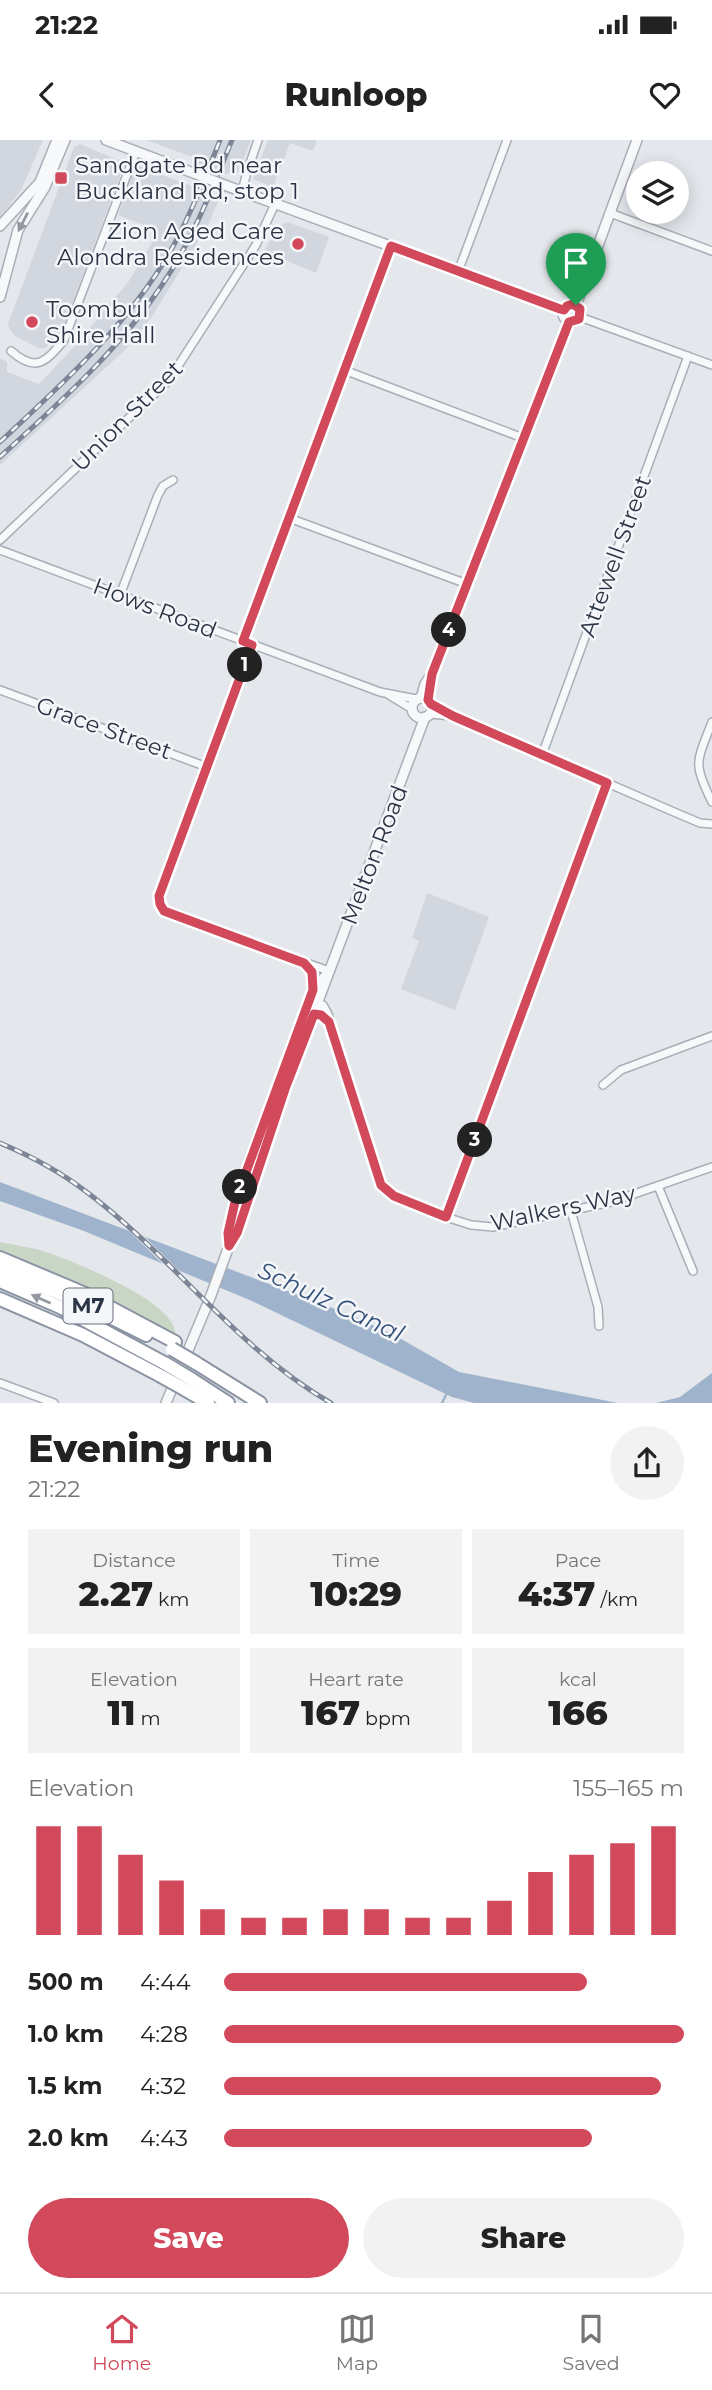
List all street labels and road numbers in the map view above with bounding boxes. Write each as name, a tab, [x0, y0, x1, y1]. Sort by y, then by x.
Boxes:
street label: Union Street	[66, 355, 188, 477]
street label: Attewell Street	[573, 471, 657, 641]
street label: Hows Road	[89, 572, 221, 644]
street label: Grace Street	[33, 691, 175, 765]
street label: Melton Road	[335, 781, 413, 929]
street label: Walkers Way	[488, 1179, 639, 1237]
road number: M7	[64, 1288, 112, 1324]

